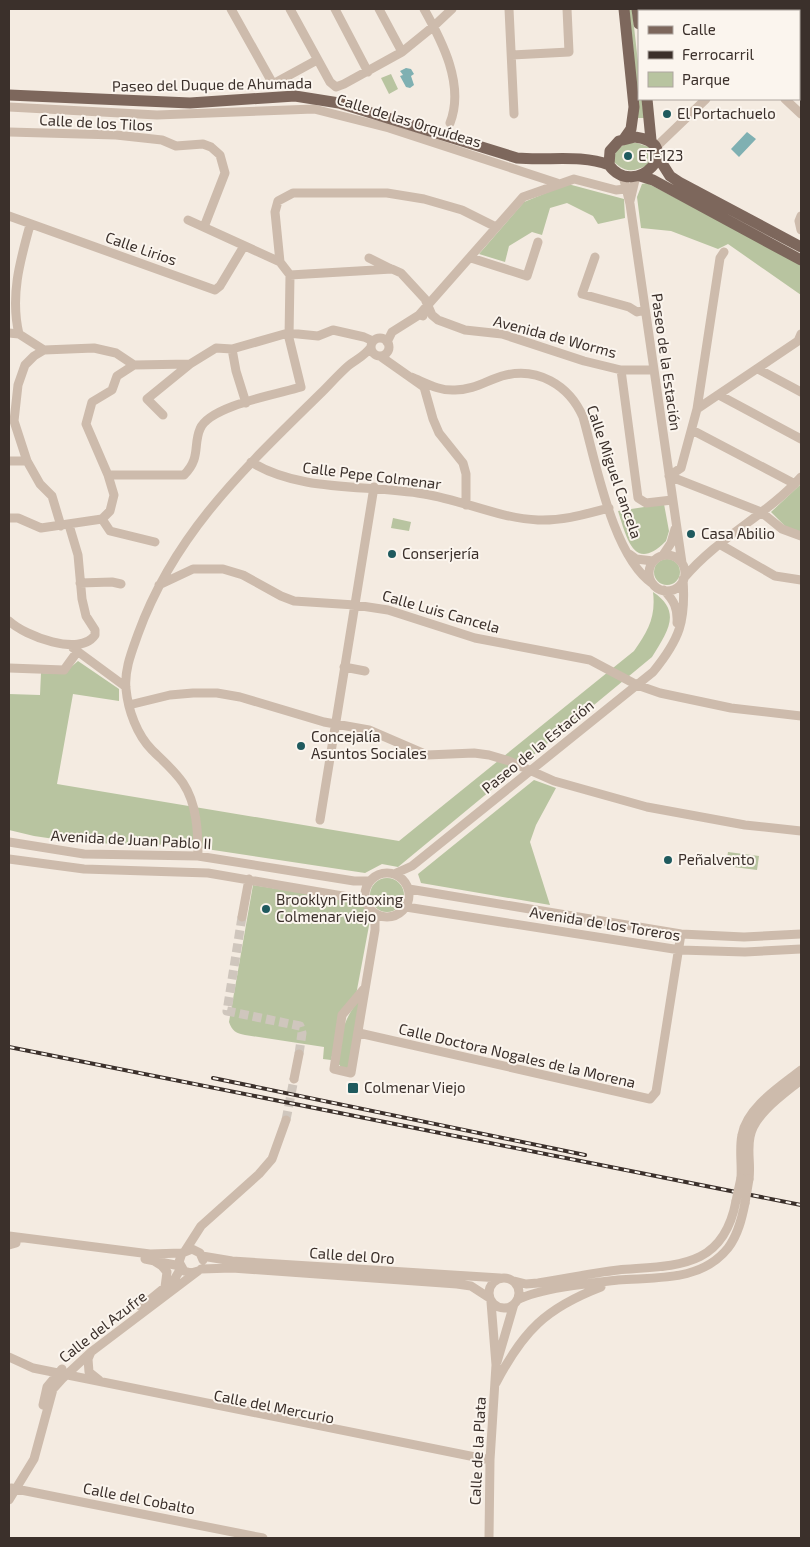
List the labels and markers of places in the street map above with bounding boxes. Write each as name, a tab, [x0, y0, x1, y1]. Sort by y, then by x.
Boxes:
place label: El Portachuelo	[677, 104, 776, 122]
marker: El Portachuelo	[661, 108, 673, 120]
place label: ET-123	[638, 146, 683, 164]
marker: ET-123	[622, 150, 634, 162]
place label: Casa Abilio	[701, 524, 775, 542]
marker: Casa Abilio	[685, 528, 697, 540]
place label: Conserjería	[402, 544, 479, 563]
marker: Conserjería	[386, 548, 398, 560]
place label: Concejalía Asuntos Sociales	[311, 727, 427, 762]
marker: Concejalía Asuntos Sociales	[295, 740, 307, 752]
place label: Peñalvento	[678, 850, 755, 868]
marker: Peñalvento	[662, 854, 674, 866]
place label: Brooklyn Fitboxing Colmenar viejo	[276, 890, 404, 926]
marker: Brooklyn Fitboxing Colmenar viejo	[260, 903, 272, 915]
place label: Colmenar Viejo	[364, 1078, 466, 1097]
marker: Colmenar Viejo	[346, 1081, 360, 1095]

